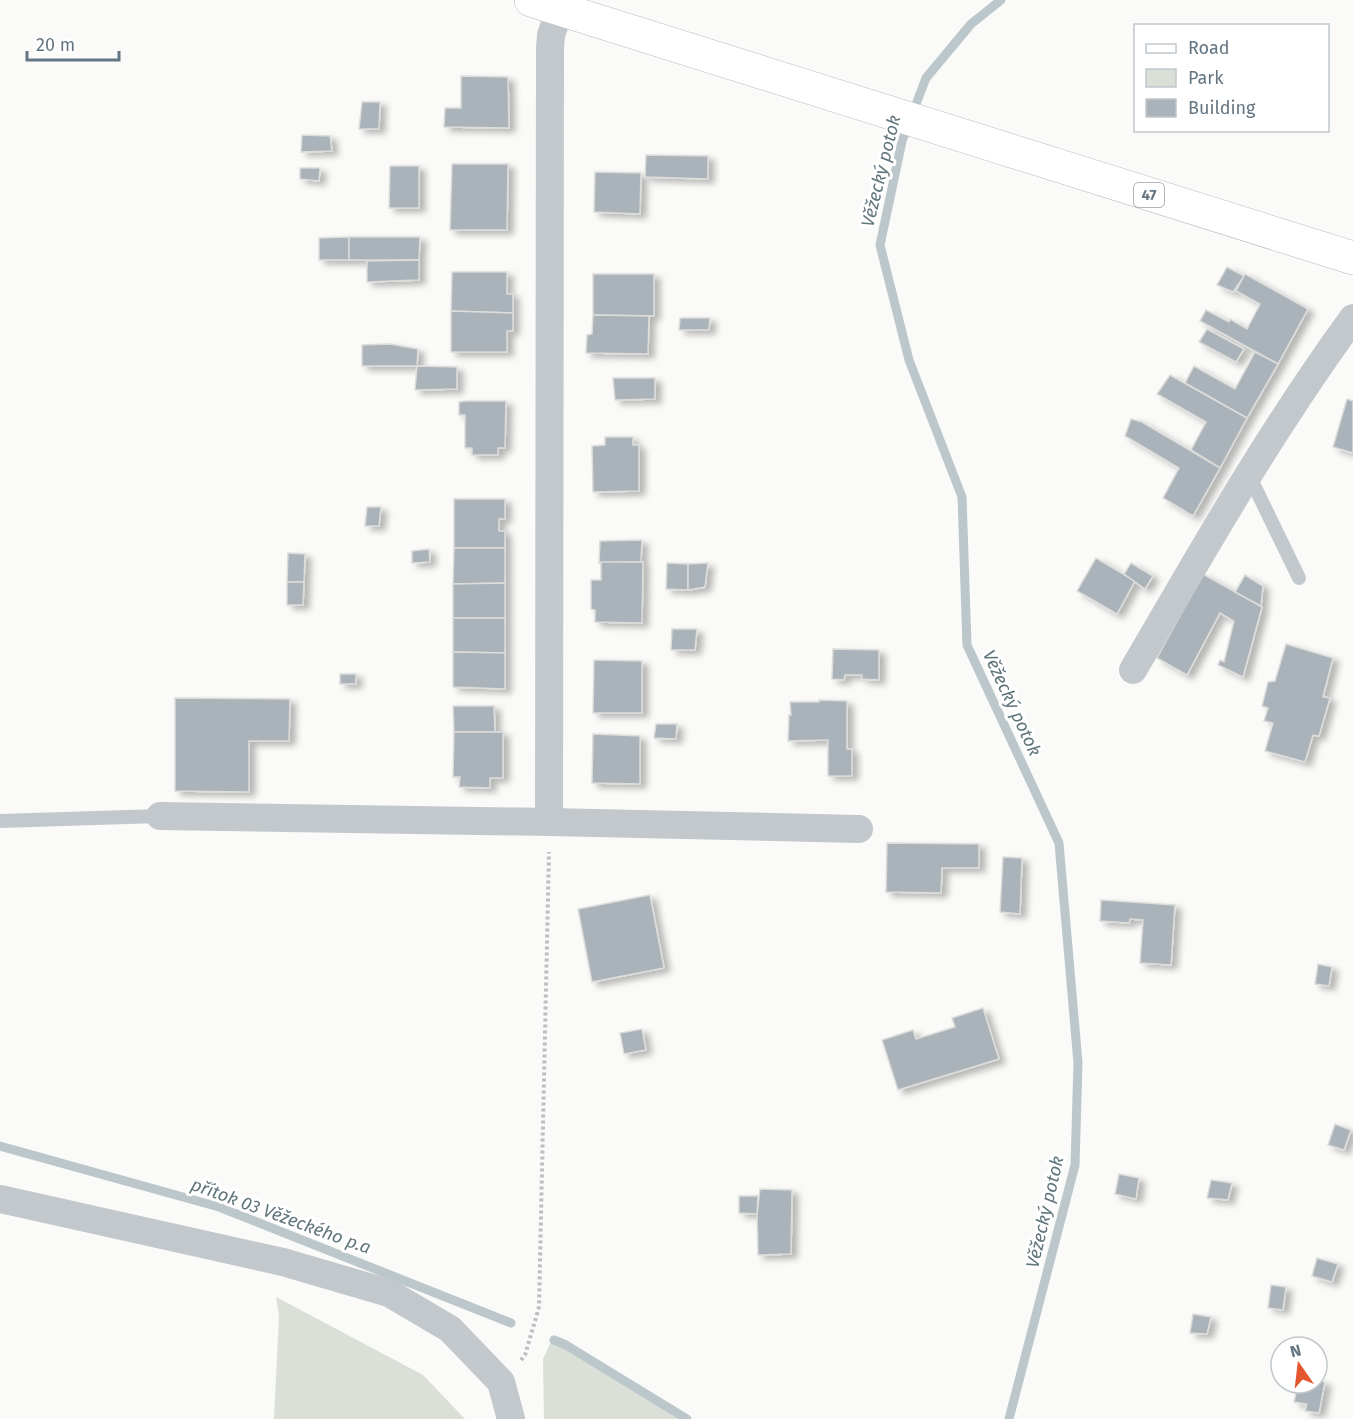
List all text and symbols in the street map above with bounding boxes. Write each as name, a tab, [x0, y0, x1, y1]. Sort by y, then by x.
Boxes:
scale bar	[27, 24, 118, 62]
legend	[1134, 24, 1329, 132]
text: 20 m	[36, 34, 75, 56]
text: Road	[1188, 37, 1230, 59]
text: Park	[1188, 67, 1224, 89]
text: Building	[1188, 97, 1256, 119]
water label: Věžecký potok	[856, 113, 906, 229]
road number: 47	[1134, 183, 1164, 207]
water label: Věžecký potok	[978, 647, 1046, 760]
water label: Věžecký potok	[1021, 1154, 1069, 1270]
water label: přítok 03 Věžeckého p.a	[188, 1173, 374, 1259]
north arrow	[1269, 1335, 1329, 1395]
text: N	[1288, 1340, 1303, 1361]

